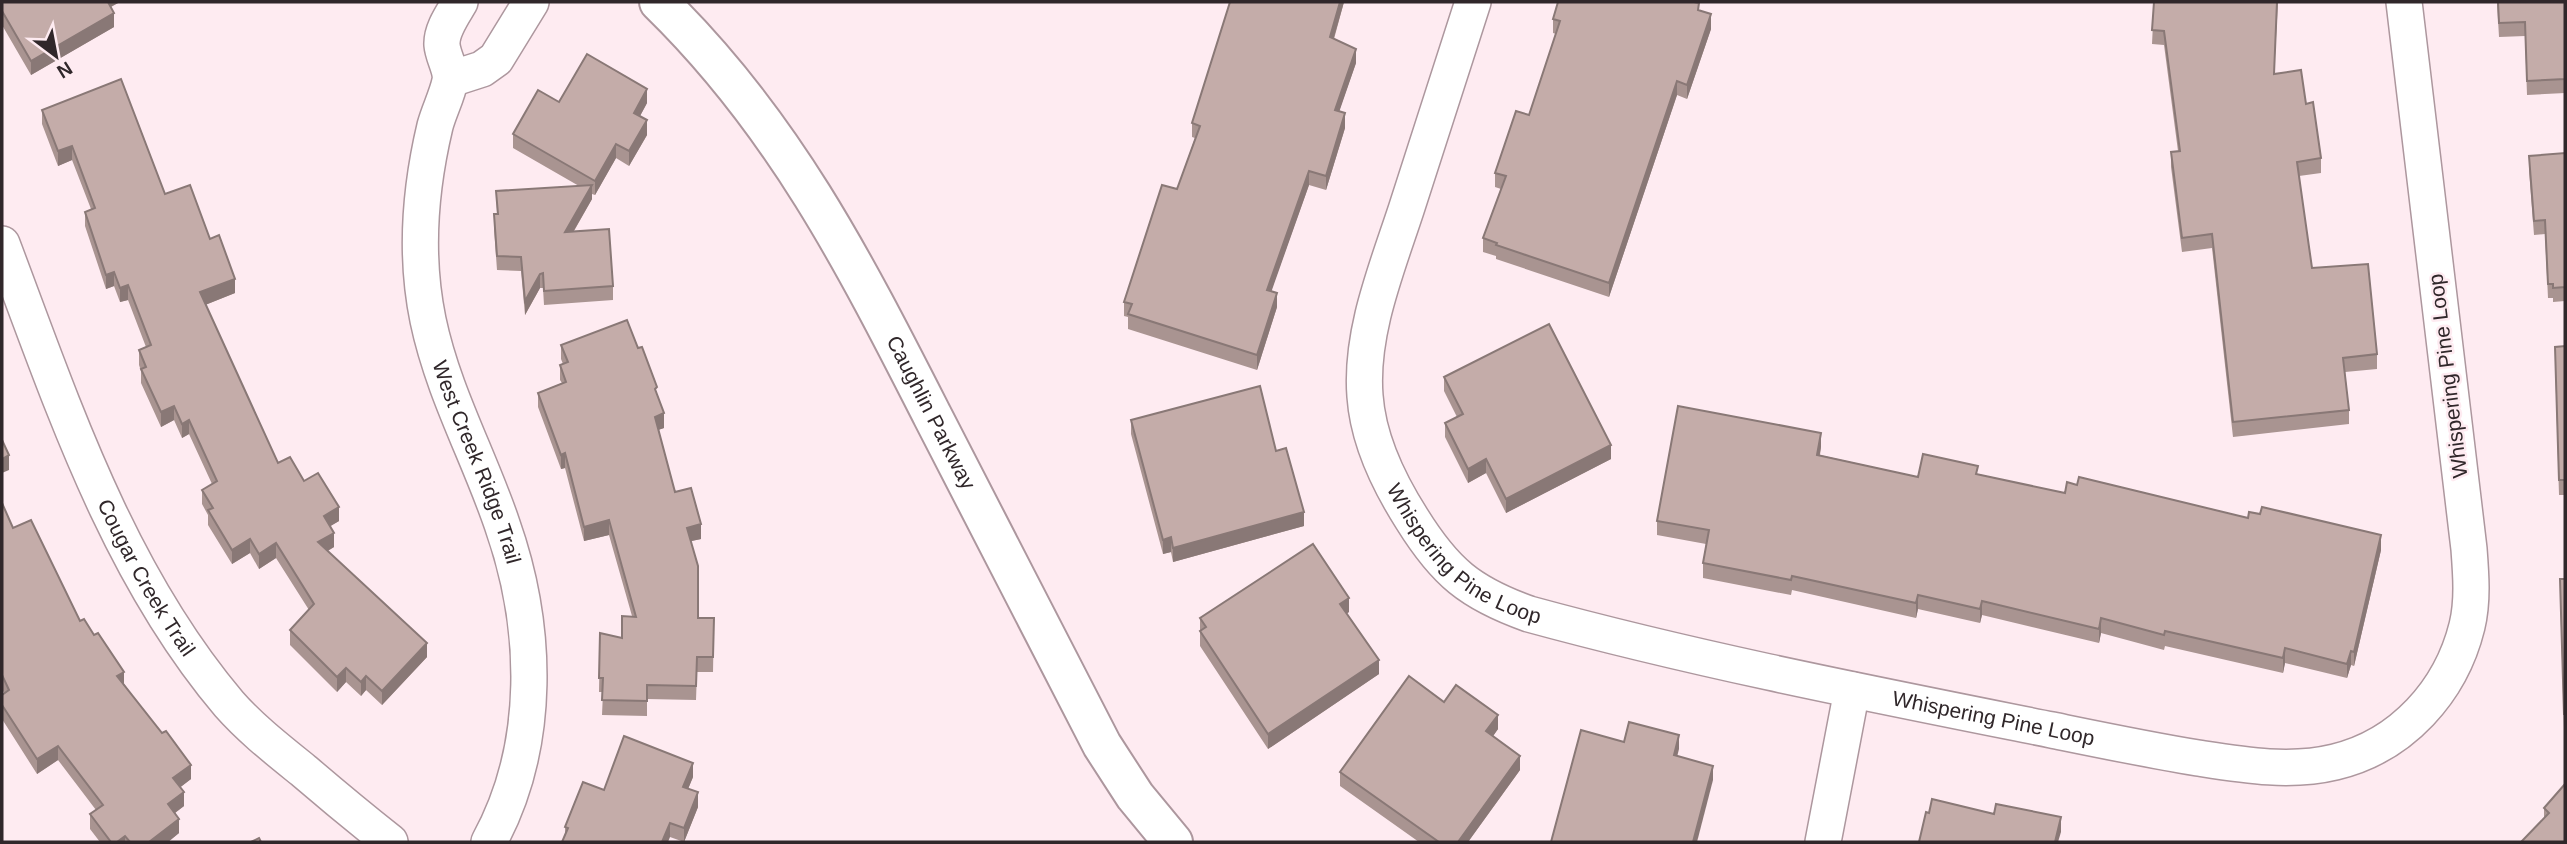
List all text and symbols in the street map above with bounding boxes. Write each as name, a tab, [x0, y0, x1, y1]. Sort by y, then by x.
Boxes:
north arrow	[21, 21, 91, 91]
text: N	[53, 57, 76, 83]
street label: Whispering Pine Loop	[2424, 273, 2471, 479]
street label: Caughlin Parkway	[882, 332, 981, 493]
street label: West Creek Ridge Trail	[428, 357, 526, 566]
street label: Whispering Pine Loop	[1383, 479, 1544, 628]
street label: Cougar Creek Trail	[93, 495, 200, 660]
street label: Whispering Pine Loop	[1890, 686, 2097, 749]

